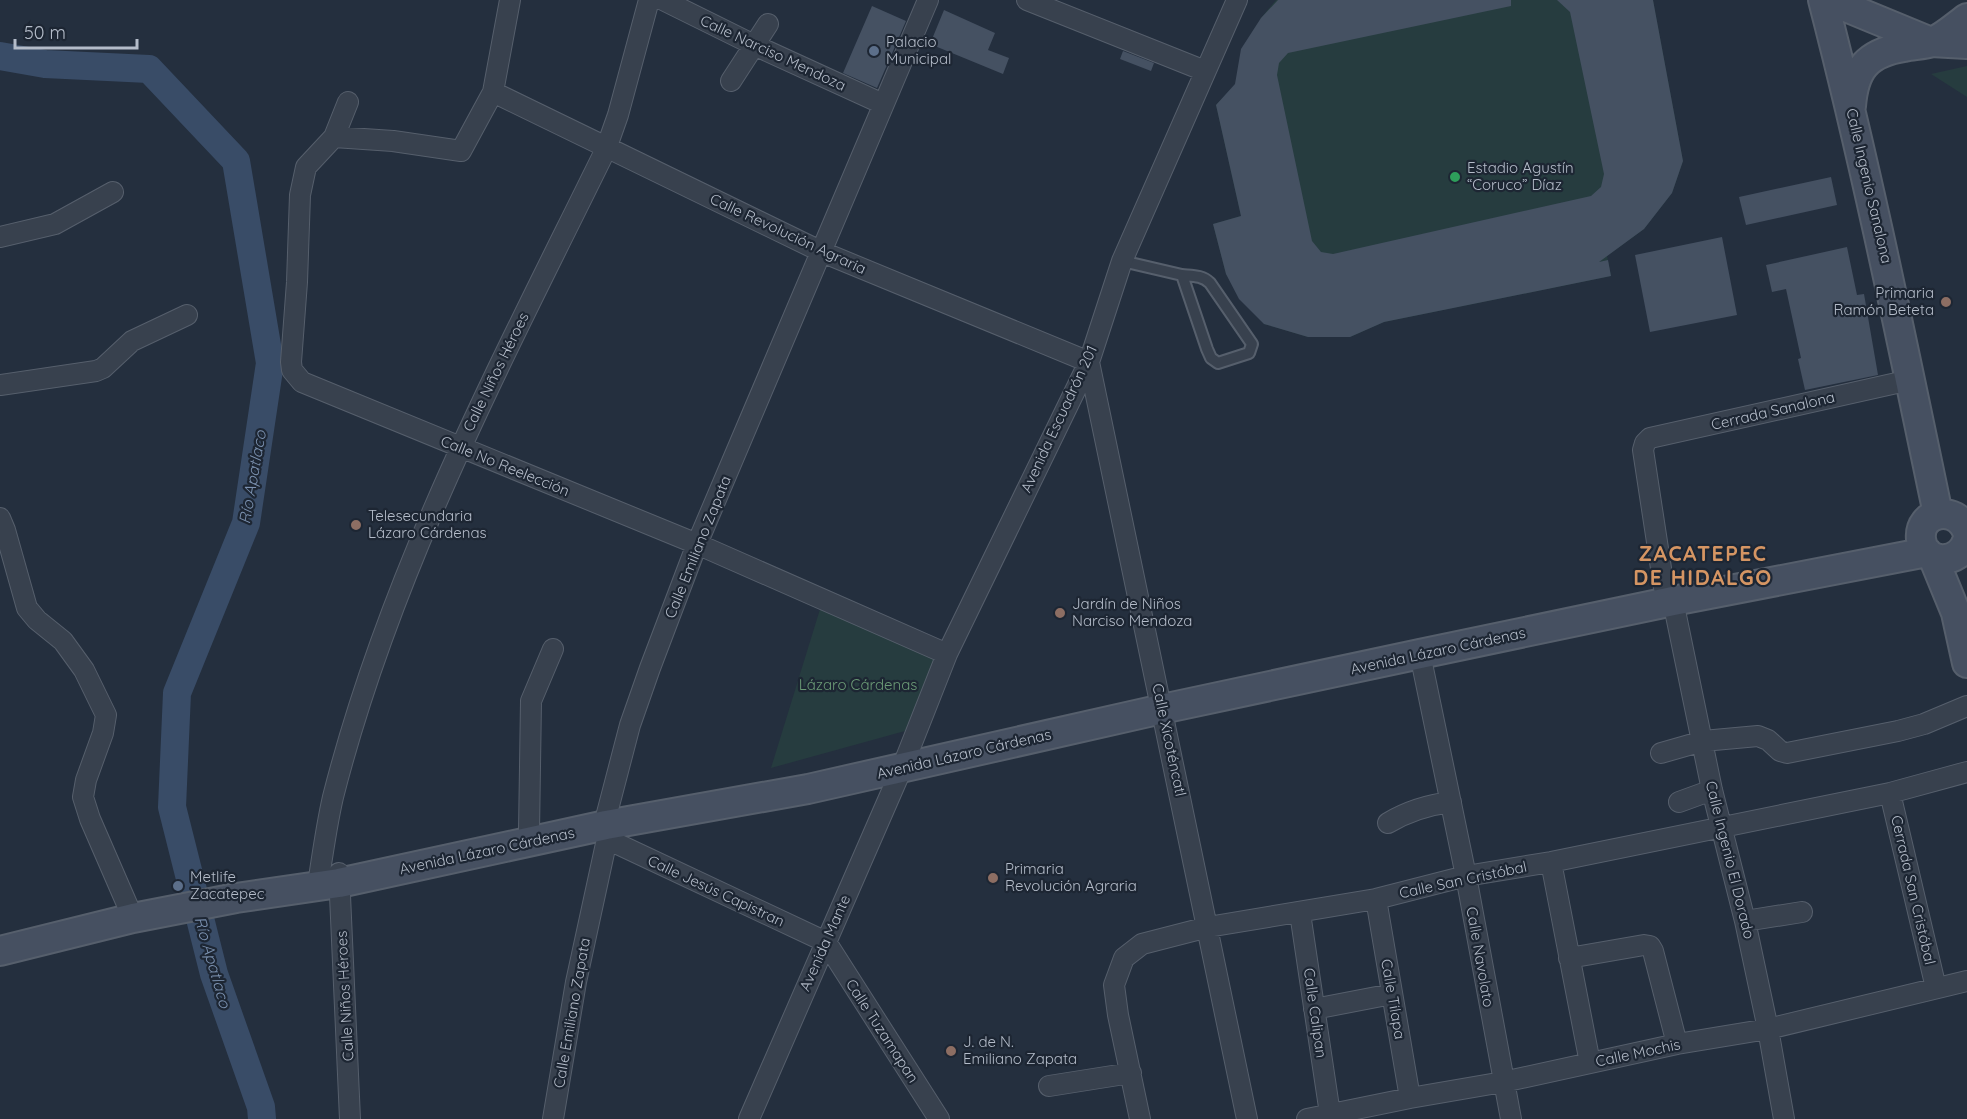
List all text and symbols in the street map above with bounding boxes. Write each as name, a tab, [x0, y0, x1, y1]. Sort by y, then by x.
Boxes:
street label: Calle Narciso Mendoza	[697, 10, 849, 95]
scale bar	[15, 12, 136, 50]
text: 50 m	[24, 21, 66, 44]
place label: Palacio Municipal	[886, 32, 951, 68]
marker: Palacio Municipal	[867, 44, 881, 58]
street label: Calle Ingenio Sanalona	[1842, 106, 1897, 265]
place label: Estadio Agustín “Coruco” Díaz	[1467, 158, 1574, 194]
marker: Estadio Agustín “Coruco” Díaz	[1448, 170, 1462, 184]
street label: Calle Revolución Agraria	[707, 189, 869, 278]
place label: Primaria Ramón Beteta	[1833, 283, 1934, 319]
marker: Primaria Ramón Beteta	[1939, 295, 1953, 309]
street label: Calle Niños Héroes	[458, 309, 533, 435]
street label: Avenida Escuadrón 201	[1016, 342, 1101, 495]
street label: Cerrada Sanalona	[1709, 387, 1837, 434]
water label: Río Apatlaco	[234, 427, 270, 525]
street label: Calle No Reelección	[438, 431, 572, 500]
street label: Calle Emiliano Zapata	[660, 473, 735, 621]
place label: Telesecundaria Lázaro Cárdenas	[368, 506, 487, 542]
marker: Telesecundaria Lázaro Cárdenas	[349, 518, 363, 532]
district label: ZACATEPEC DE HIDALGO	[1633, 540, 1773, 590]
place label: Jardín de Niños Narciso Mendoza	[1072, 594, 1192, 630]
marker: Jardín de Niños Narciso Mendoza	[1053, 606, 1067, 620]
street label: Avenida Lázaro Cárdenas	[1349, 623, 1527, 678]
park label: Lázaro Cárdenas	[799, 675, 917, 694]
street label: Calle Xicoténcatl	[1148, 682, 1191, 798]
street label: Avenida Lázaro Cárdenas	[875, 724, 1053, 783]
street label: Calle Ingenio El Dorado	[1702, 779, 1759, 941]
street label: Cerrada San Cristóbal	[1887, 813, 1940, 967]
street label: Avenida Lázaro Cárdenas	[398, 823, 576, 878]
street label: Calle Jesús Capistran	[645, 851, 788, 931]
street label: Calle San Cristóbal	[1397, 857, 1528, 902]
place label: Primaria Revolución Agraria	[1005, 859, 1137, 895]
place label: Metlife Zacatepec	[190, 867, 265, 903]
marker: Primaria Revolución Agraria	[986, 871, 1000, 885]
marker: Metlife Zacatepec	[171, 879, 185, 893]
street label: Avenida Mante	[795, 892, 854, 994]
street label: Calle Navolato	[1462, 905, 1499, 1009]
water label: Río Apatlaco	[190, 914, 236, 1012]
street label: Calle Niños Héroes	[332, 930, 357, 1062]
street label: Calle Emiliano Zapata	[549, 936, 594, 1090]
street label: Calle Tilapa	[1377, 957, 1410, 1041]
street label: Calle Calipan	[1300, 967, 1331, 1059]
street label: Calle Tuzamapan	[842, 975, 923, 1086]
place label: J. de N. Emiliano Zapata	[963, 1032, 1077, 1068]
street label: Calle Mochis	[1594, 1034, 1682, 1071]
marker: J. de N. Emiliano Zapata	[944, 1044, 958, 1058]

